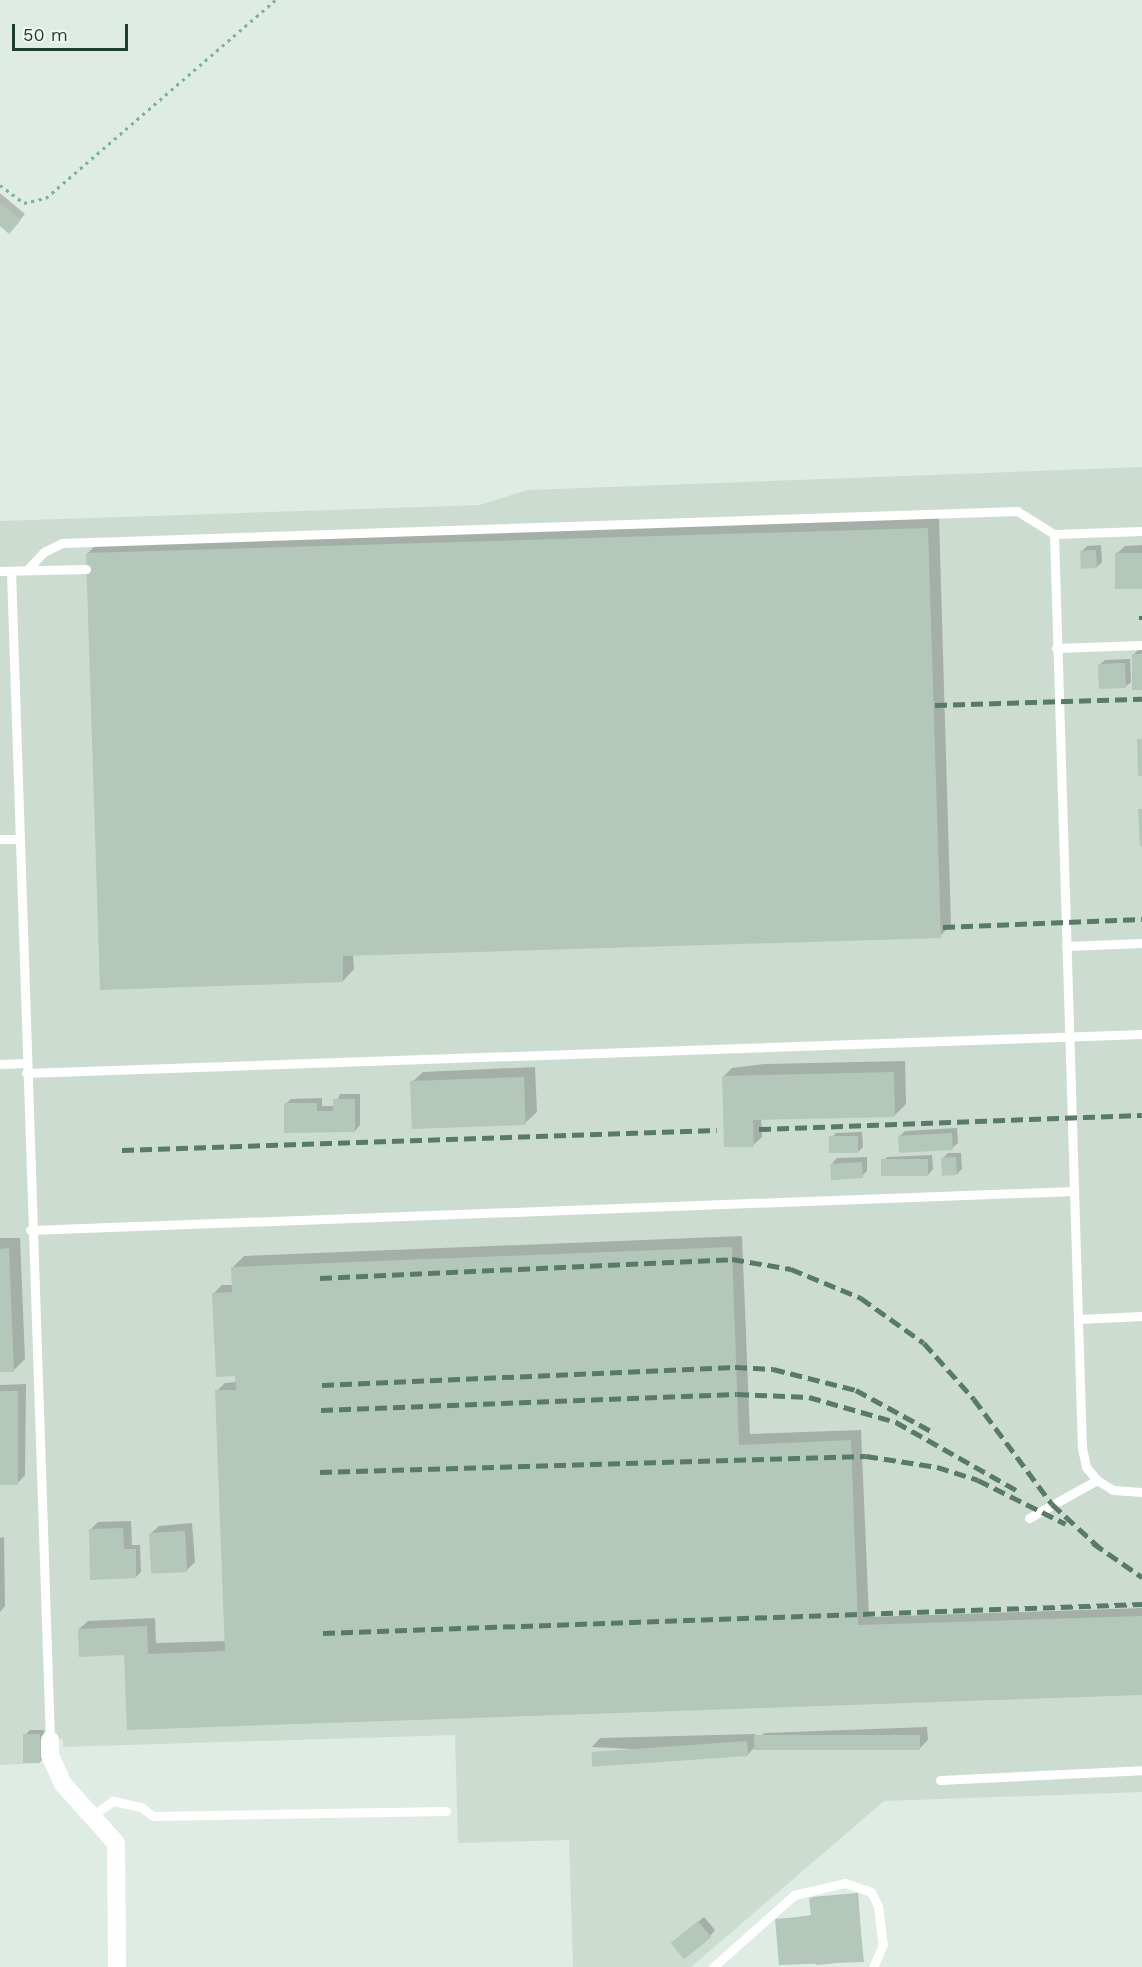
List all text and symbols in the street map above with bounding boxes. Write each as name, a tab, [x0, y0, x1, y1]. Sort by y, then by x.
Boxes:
scale bar	[15, 12, 130, 50]
text: 50 m	[23, 24, 68, 45]

